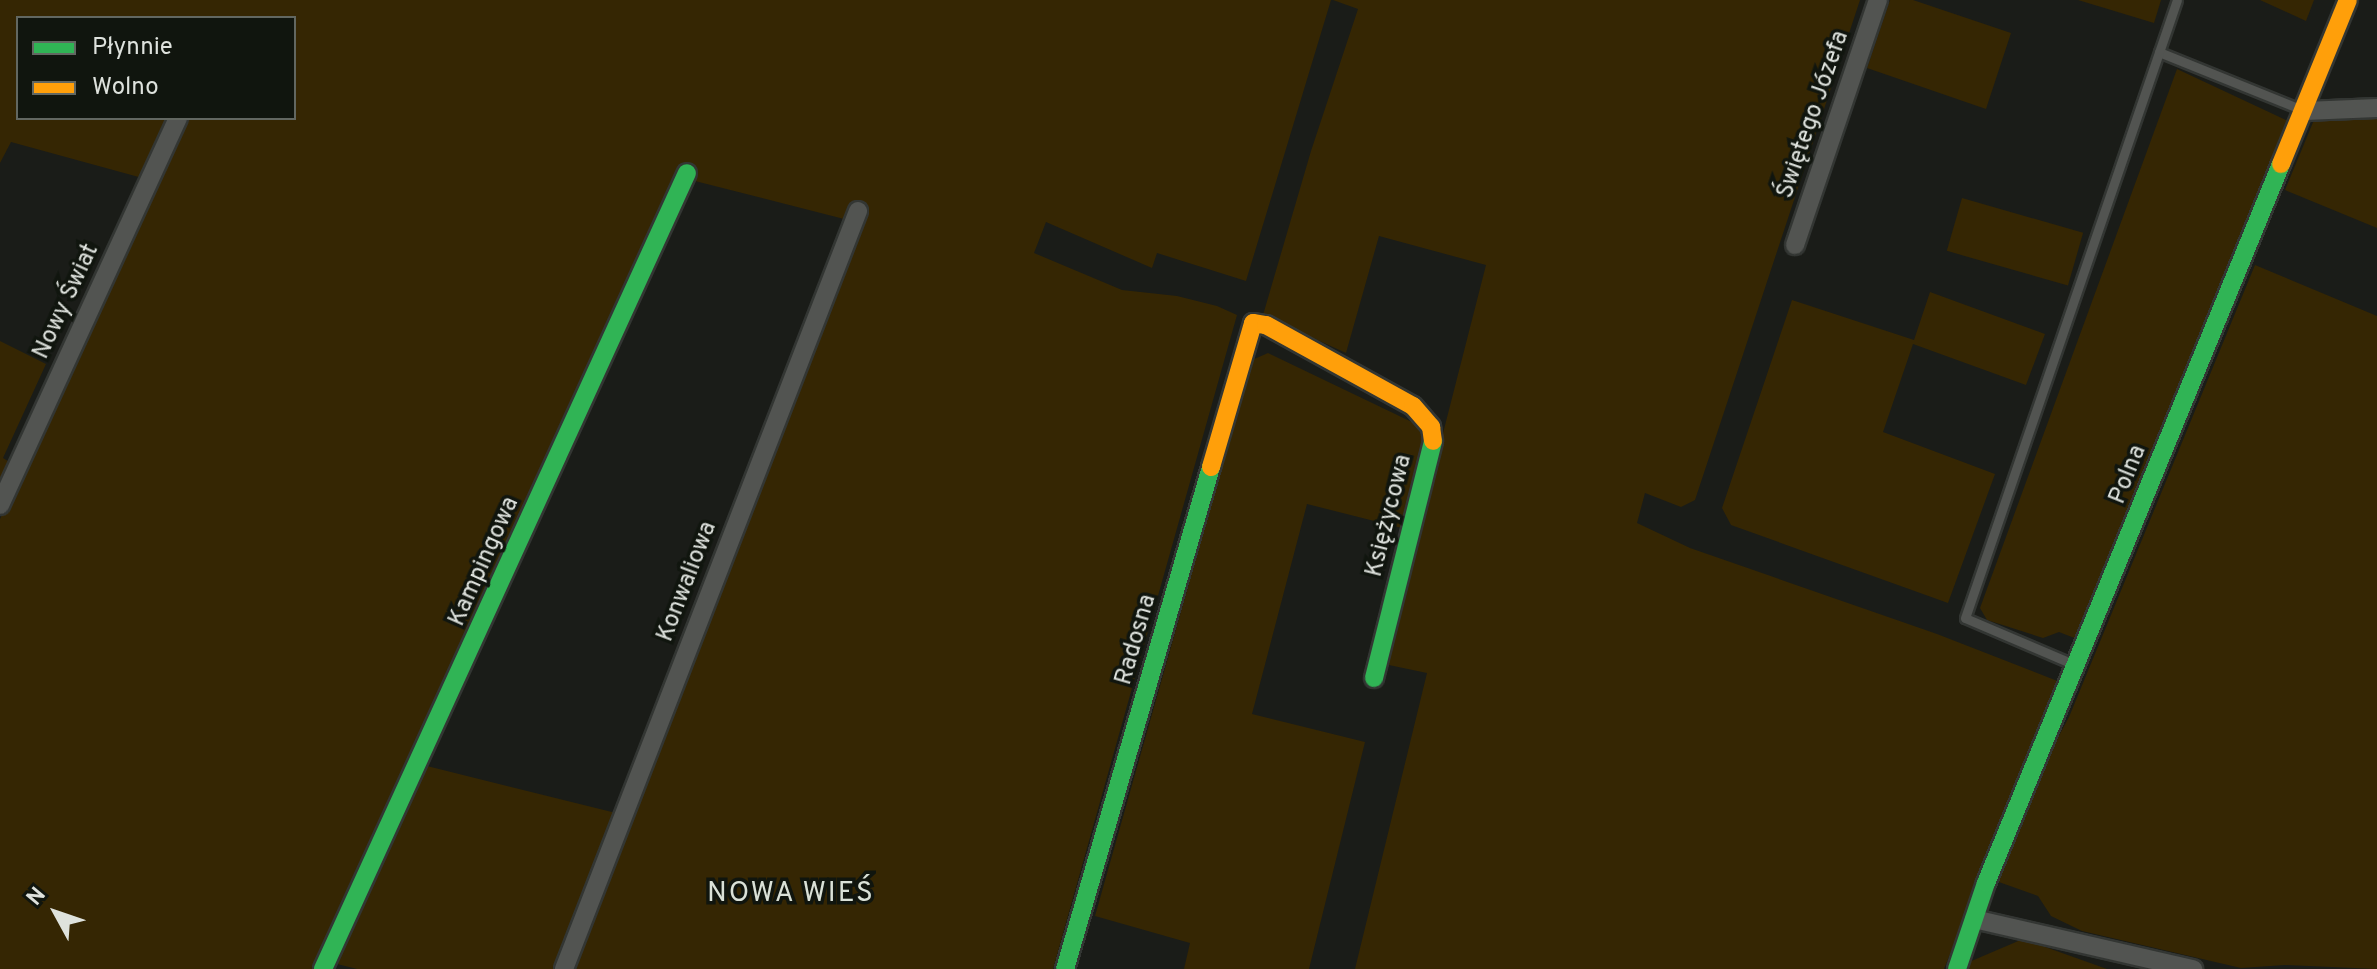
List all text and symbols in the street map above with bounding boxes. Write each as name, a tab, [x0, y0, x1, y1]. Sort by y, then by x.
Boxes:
legend	[16, 16, 296, 120]
street label: Świętego Józefa	[1772, 27, 1856, 203]
text: Płynnie	[92, 33, 173, 63]
text: Wolno	[92, 73, 159, 103]
street label: Nowy Świat	[28, 240, 106, 364]
street label: Polna	[2104, 441, 2154, 509]
street label: Księżycowa	[1361, 452, 1419, 580]
street label: Kampingowa	[444, 493, 526, 631]
street label: Konwaliowa	[652, 518, 724, 646]
street label: Radosna	[1110, 591, 1164, 689]
north arrow	[16, 873, 96, 953]
district label: NOWA WIEŚ	[706, 877, 876, 911]
text: N	[22, 883, 53, 912]

